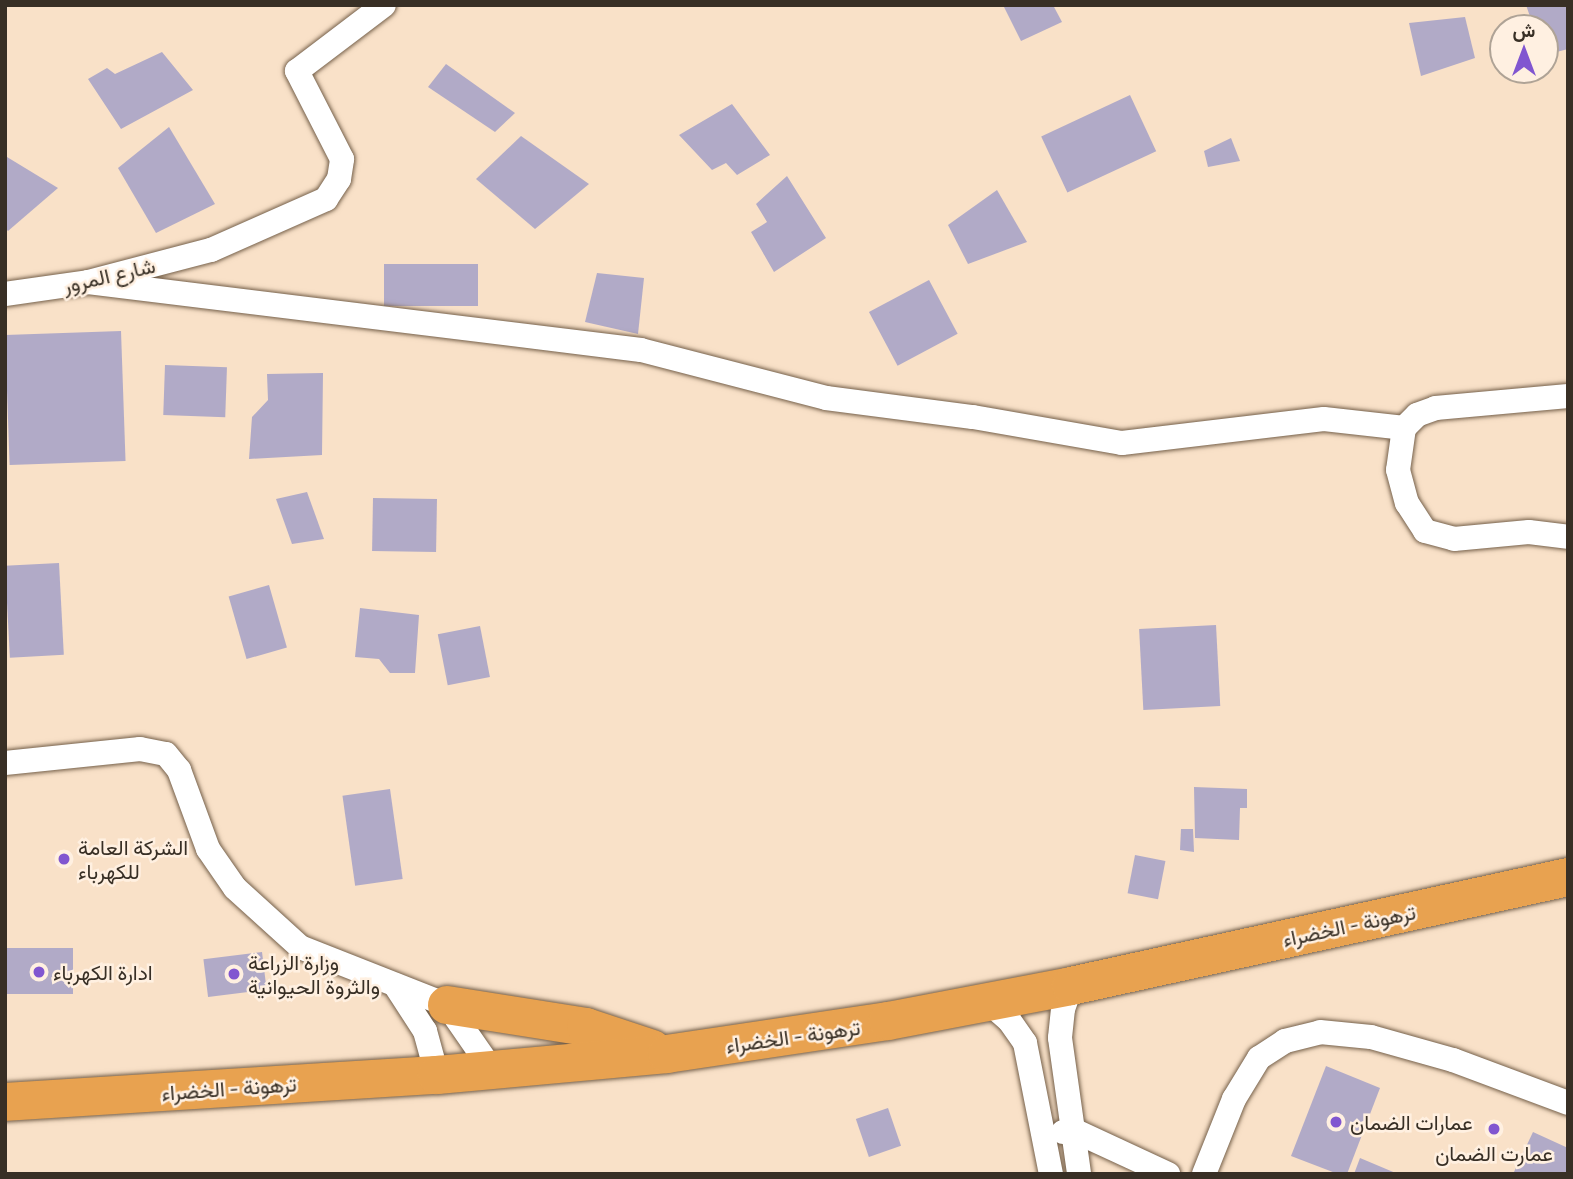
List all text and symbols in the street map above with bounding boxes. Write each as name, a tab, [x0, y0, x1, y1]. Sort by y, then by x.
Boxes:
north arrow	[1489, 14, 1559, 84]
text: ش	[1513, 15, 1535, 44]
street label: شارع المرور	[60, 252, 158, 298]
place label: الشركة العامة للكهرباء	[78, 834, 188, 884]
marker: الشركة العامة للكهرباء	[56, 851, 72, 867]
street label: ترهونة - الخضراء	[1280, 899, 1418, 951]
place label: وزارة الزراعة والثروة الحيوانية	[248, 949, 380, 999]
place label: ادارة الكهرباء	[53, 959, 153, 985]
marker: ادارة الكهرباء	[31, 964, 47, 980]
marker: وزارة الزراعة والثروة الحيوانية	[226, 966, 242, 982]
street label: ترهونة - الخضراء	[724, 1014, 862, 1058]
street label: ترهونة - الخضراء	[161, 1071, 297, 1105]
place label: عمارات الضمان	[1350, 1109, 1473, 1135]
marker: عمارات الضمان	[1328, 1114, 1344, 1130]
marker: عمارت الضمان	[1486, 1121, 1502, 1137]
place label: عمارت الضمان	[1435, 1140, 1553, 1166]

